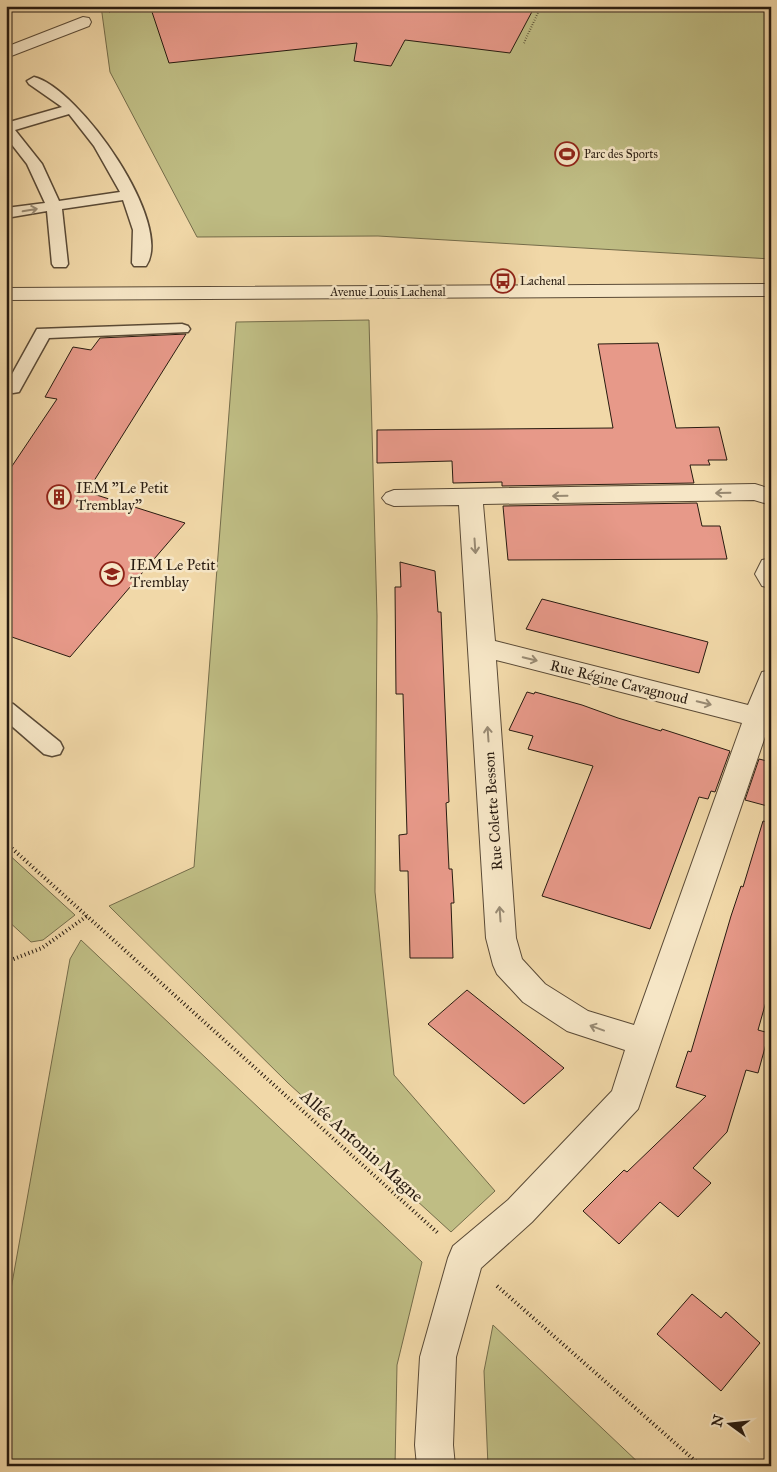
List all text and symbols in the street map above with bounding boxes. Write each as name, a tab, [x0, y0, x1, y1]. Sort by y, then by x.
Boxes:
sports icon: Parc des Sports	[554, 141, 580, 167]
place label: Parc des Sports	[584, 147, 658, 161]
one-way arrow	[22, 205, 38, 215]
bus stop icon: Lachenal	[490, 268, 516, 294]
place label: Lachenal	[520, 274, 566, 288]
street label: Avenue Louis Lachenal	[329, 285, 447, 299]
place label: IEM "Le Petit Tremblay"	[76, 479, 169, 514]
building icon: IEM "Le Petit Tremblay"	[46, 484, 72, 510]
one-way arrow	[715, 488, 731, 498]
one-way arrow	[552, 491, 568, 500]
one-way arrow	[470, 537, 479, 553]
place label: IEM Le Petit Tremblay	[130, 556, 216, 591]
school or university icon: IEM Le Petit Tremblay	[99, 561, 125, 587]
one-way arrow	[521, 655, 537, 664]
street label: Rue Régine Cavagnoud	[548, 656, 690, 708]
one-way arrow	[696, 699, 712, 709]
one-way arrow	[483, 726, 492, 742]
street label: Rue Colette Besson	[480, 751, 506, 871]
one-way arrow	[495, 906, 504, 922]
one-way arrow	[590, 1023, 605, 1032]
street label: Allée Antonin Magne	[294, 1084, 428, 1208]
north arrow	[704, 1400, 754, 1450]
text: N	[708, 1413, 728, 1429]

